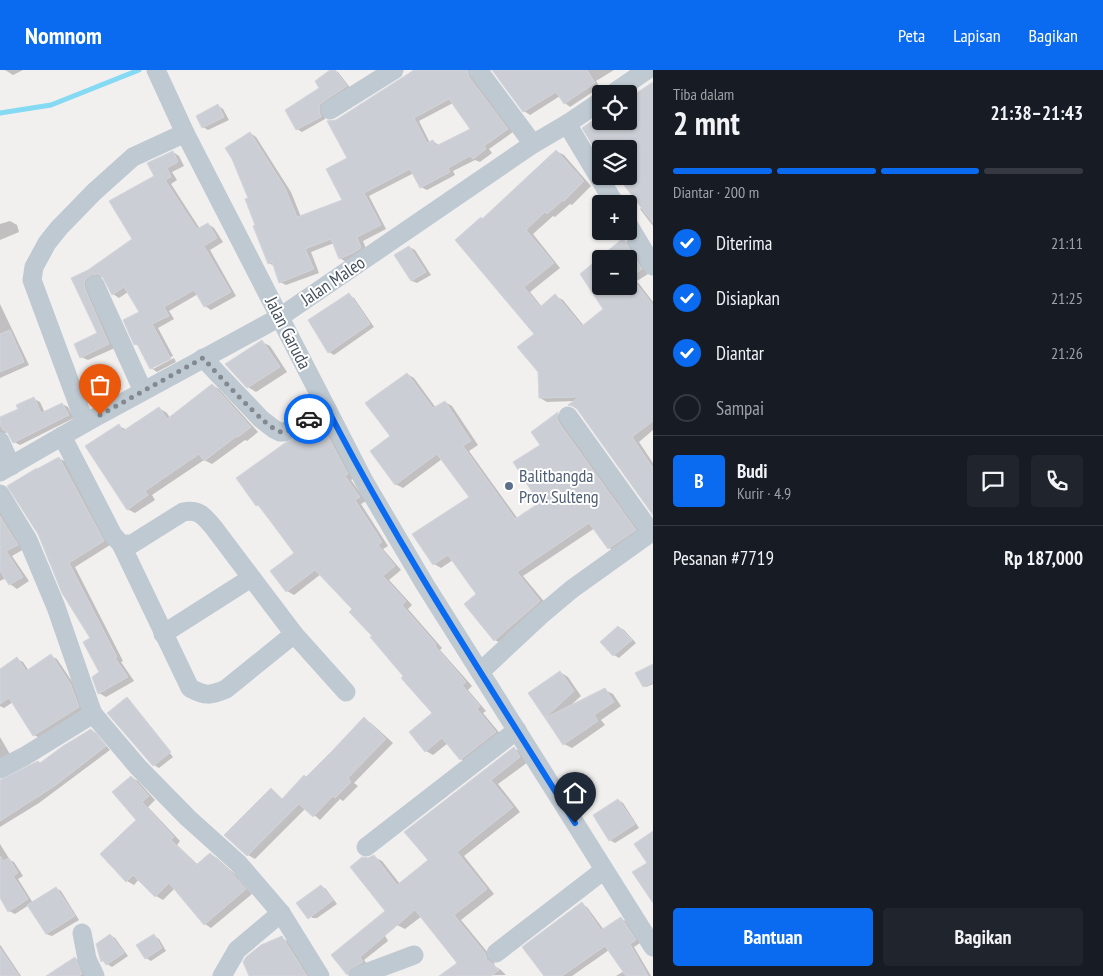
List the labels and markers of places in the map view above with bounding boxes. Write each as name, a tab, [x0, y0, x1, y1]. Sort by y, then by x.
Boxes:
pin	[79, 364, 121, 415]
place label: Balitbangda Prov. Sulteng	[519, 464, 599, 508]
marker: Balitbangda Prov. Sulteng	[503, 480, 515, 492]
pin	[554, 772, 596, 823]

